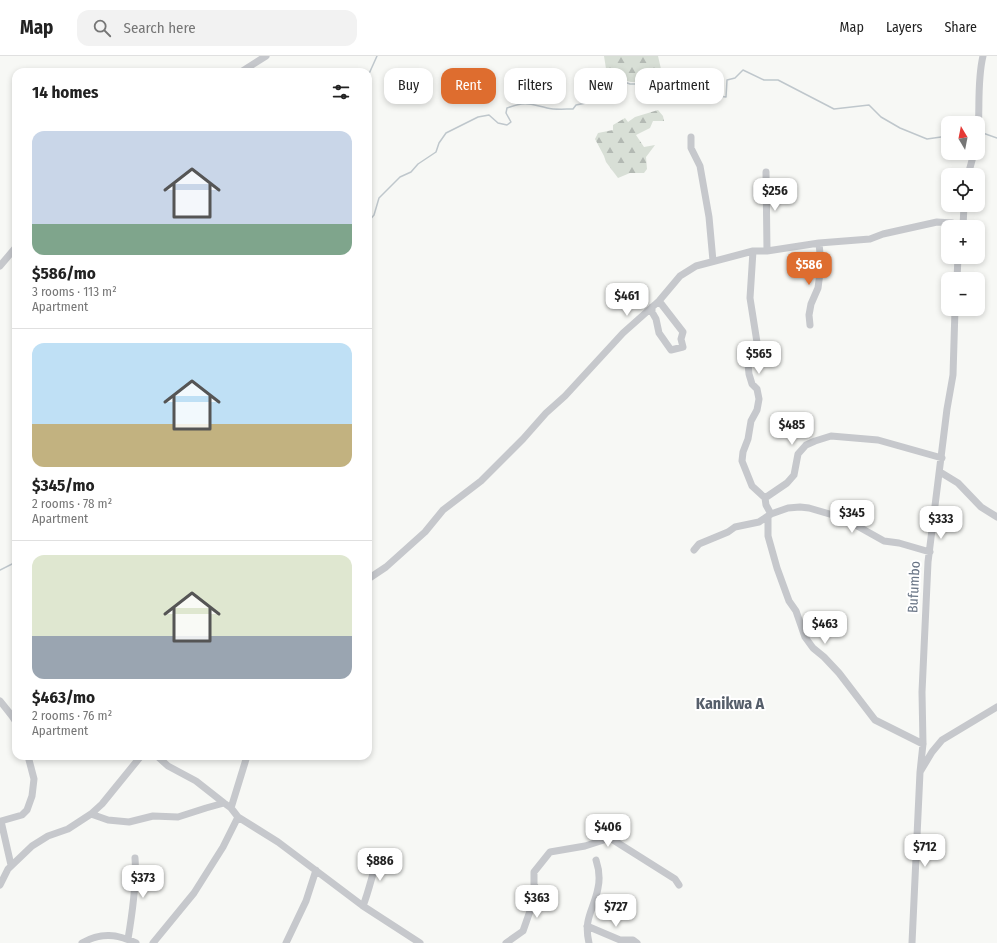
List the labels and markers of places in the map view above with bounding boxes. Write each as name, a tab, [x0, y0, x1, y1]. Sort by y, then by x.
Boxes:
pin: $256	[751, 178, 799, 212]
pin: $586	[785, 252, 833, 286]
pin: $461	[603, 283, 651, 317]
pin: $565	[735, 341, 783, 375]
pin: $485	[768, 412, 816, 446]
pin: $345	[828, 500, 876, 534]
pin: $333	[917, 506, 965, 540]
pin: $463	[801, 611, 849, 645]
pin: $406	[584, 814, 632, 848]
pin: $712	[901, 834, 949, 868]
pin: $886	[356, 848, 404, 882]
pin: $373	[119, 865, 167, 899]
pin: $363	[513, 885, 561, 919]
pin: $727	[592, 894, 640, 928]

